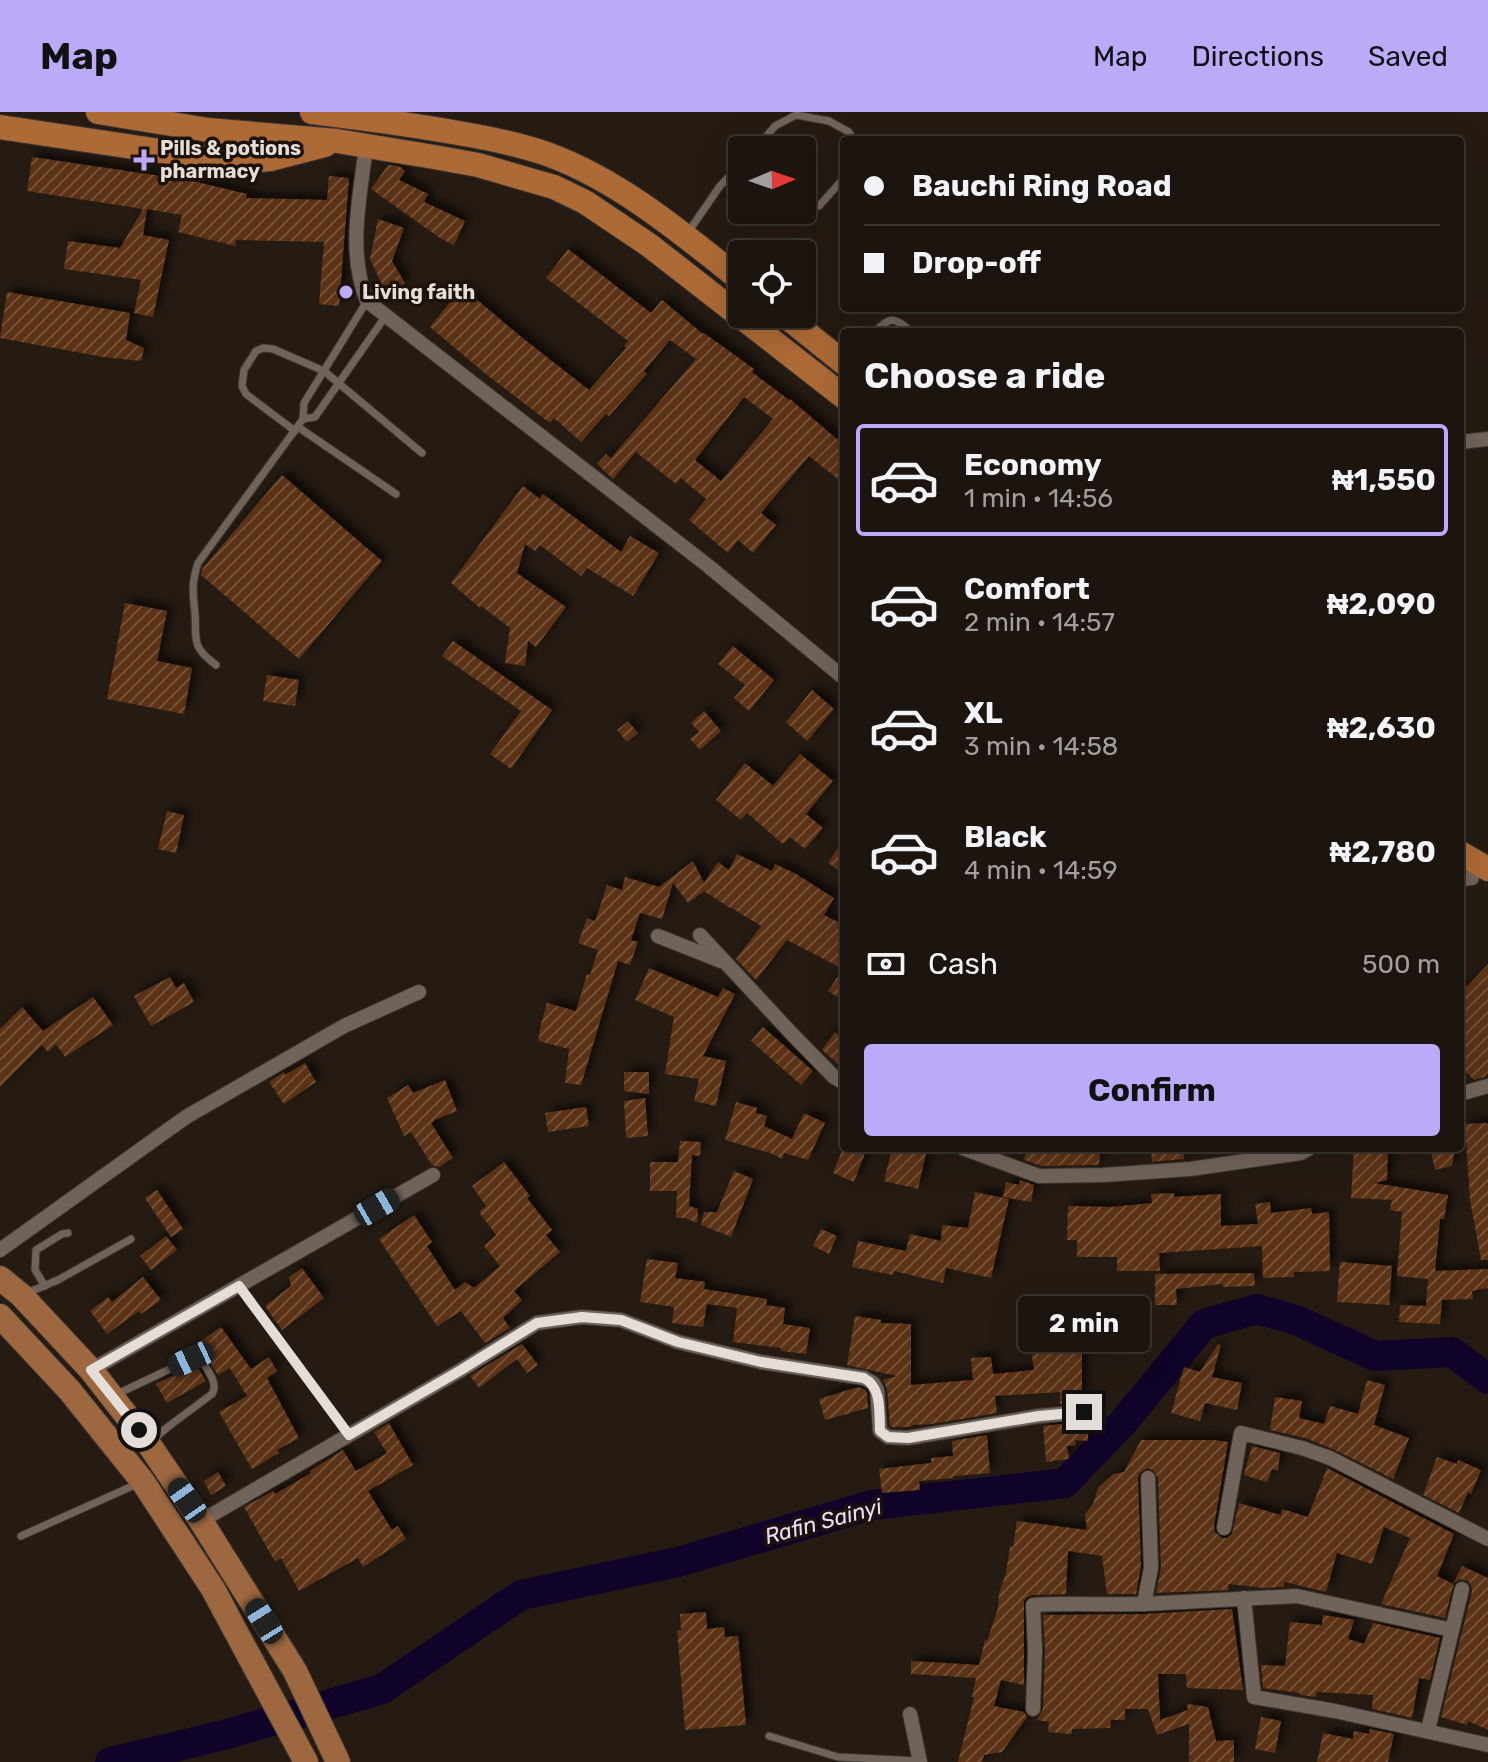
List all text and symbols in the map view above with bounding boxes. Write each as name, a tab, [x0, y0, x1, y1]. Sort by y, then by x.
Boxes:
text: Map	[40, 33, 118, 79]
text: Map	[1093, 40, 1147, 73]
text: Directions	[1191, 40, 1324, 73]
text: Saved	[1368, 40, 1448, 73]
place label: Pills & potions pharmacy	[160, 136, 301, 183]
north arrow	[728, 136, 816, 224]
map controls	[728, 136, 816, 328]
marker: Pills & potions pharmacy	[135, 151, 153, 169]
text: Bauchi Ring Road	[912, 168, 1172, 204]
button: locate	[728, 240, 816, 328]
text: Drop-off	[912, 245, 1041, 281]
place label: Living faith	[362, 280, 475, 304]
marker: Living faith	[337, 283, 355, 301]
text: Choose a ride	[864, 354, 1105, 397]
icon: car	[868, 444, 940, 516]
text: Economy	[964, 447, 1102, 483]
text: ₦1,550	[1332, 462, 1436, 498]
text: 1 min · 14:56	[964, 483, 1113, 514]
icon: car	[868, 568, 940, 640]
text: Comfort	[964, 571, 1090, 607]
text: ₦2,090	[1327, 586, 1436, 622]
text: 2 min · 14:57	[964, 607, 1115, 638]
icon: car	[868, 692, 940, 764]
text: XL	[964, 695, 1003, 731]
text: ₦2,630	[1327, 710, 1436, 746]
text: 3 min · 14:58	[964, 731, 1118, 762]
icon: car	[868, 816, 940, 888]
text: Black	[964, 819, 1047, 855]
text: ₦2,780	[1330, 834, 1436, 870]
text: 4 min · 14:59	[964, 855, 1118, 886]
icon: cash	[864, 942, 908, 986]
text: Cash	[928, 946, 998, 982]
text: 500 m	[1362, 949, 1440, 980]
button: Confirm	[864, 1044, 1440, 1136]
car	[350, 1185, 404, 1229]
callout: 2 min	[1018, 1296, 1150, 1352]
text: 2 min	[1049, 1308, 1119, 1339]
car	[164, 1338, 218, 1380]
route end	[1066, 1394, 1102, 1430]
route start	[121, 1412, 157, 1448]
car	[163, 1473, 211, 1527]
water label: Rafin Sainyi	[761, 1493, 885, 1550]
car	[241, 1594, 287, 1648]

